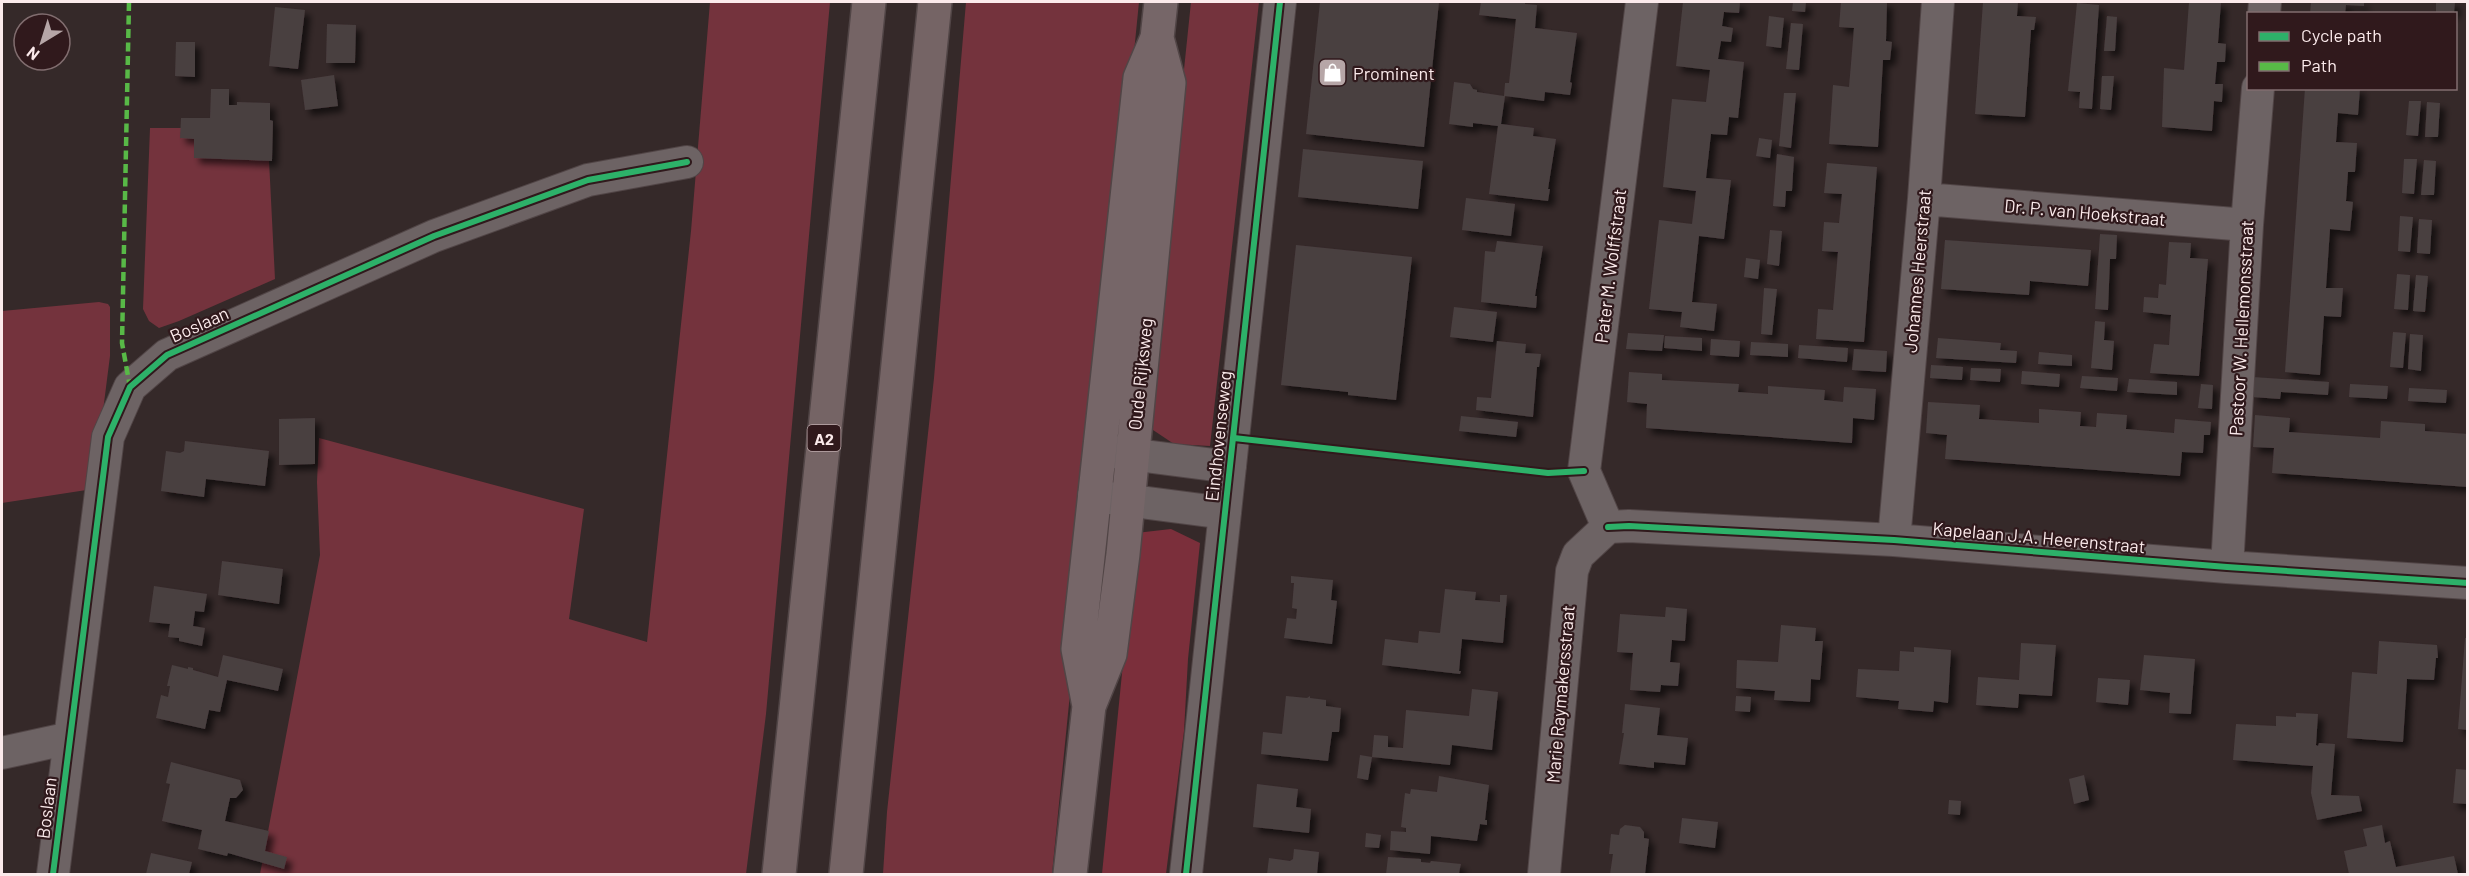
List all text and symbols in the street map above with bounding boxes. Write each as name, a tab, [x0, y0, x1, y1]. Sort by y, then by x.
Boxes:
north arrow	[12, 12, 72, 72]
legend	[2247, 12, 2457, 90]
text: Cycle path	[2301, 24, 2382, 46]
text: N	[22, 43, 42, 65]
text: Path	[2301, 54, 2337, 76]
shop icon: Prominent	[1316, 57, 1348, 89]
place label: Prominent	[1353, 62, 1435, 84]
street label: Pater M. Wolffstraat	[1590, 188, 1630, 344]
street label: Johannes Heerstraat	[1899, 188, 1935, 354]
street label: Dr. P. van Hoekstraat	[2003, 194, 2167, 230]
street label: Pastoor W. Hellemonsstraat	[2224, 219, 2258, 437]
street label: Boslaan	[166, 301, 232, 347]
street label: Oude Rijksweg	[1123, 317, 1157, 431]
street label: Eindhovenseweg	[1200, 370, 1236, 502]
road number: A2	[808, 425, 840, 451]
street label: Kapelaan J.A. Heerenstraat	[1932, 517, 2146, 557]
street label: Marie Raymakersstraat	[1541, 604, 1579, 784]
street label: Boslaan	[31, 776, 61, 840]

